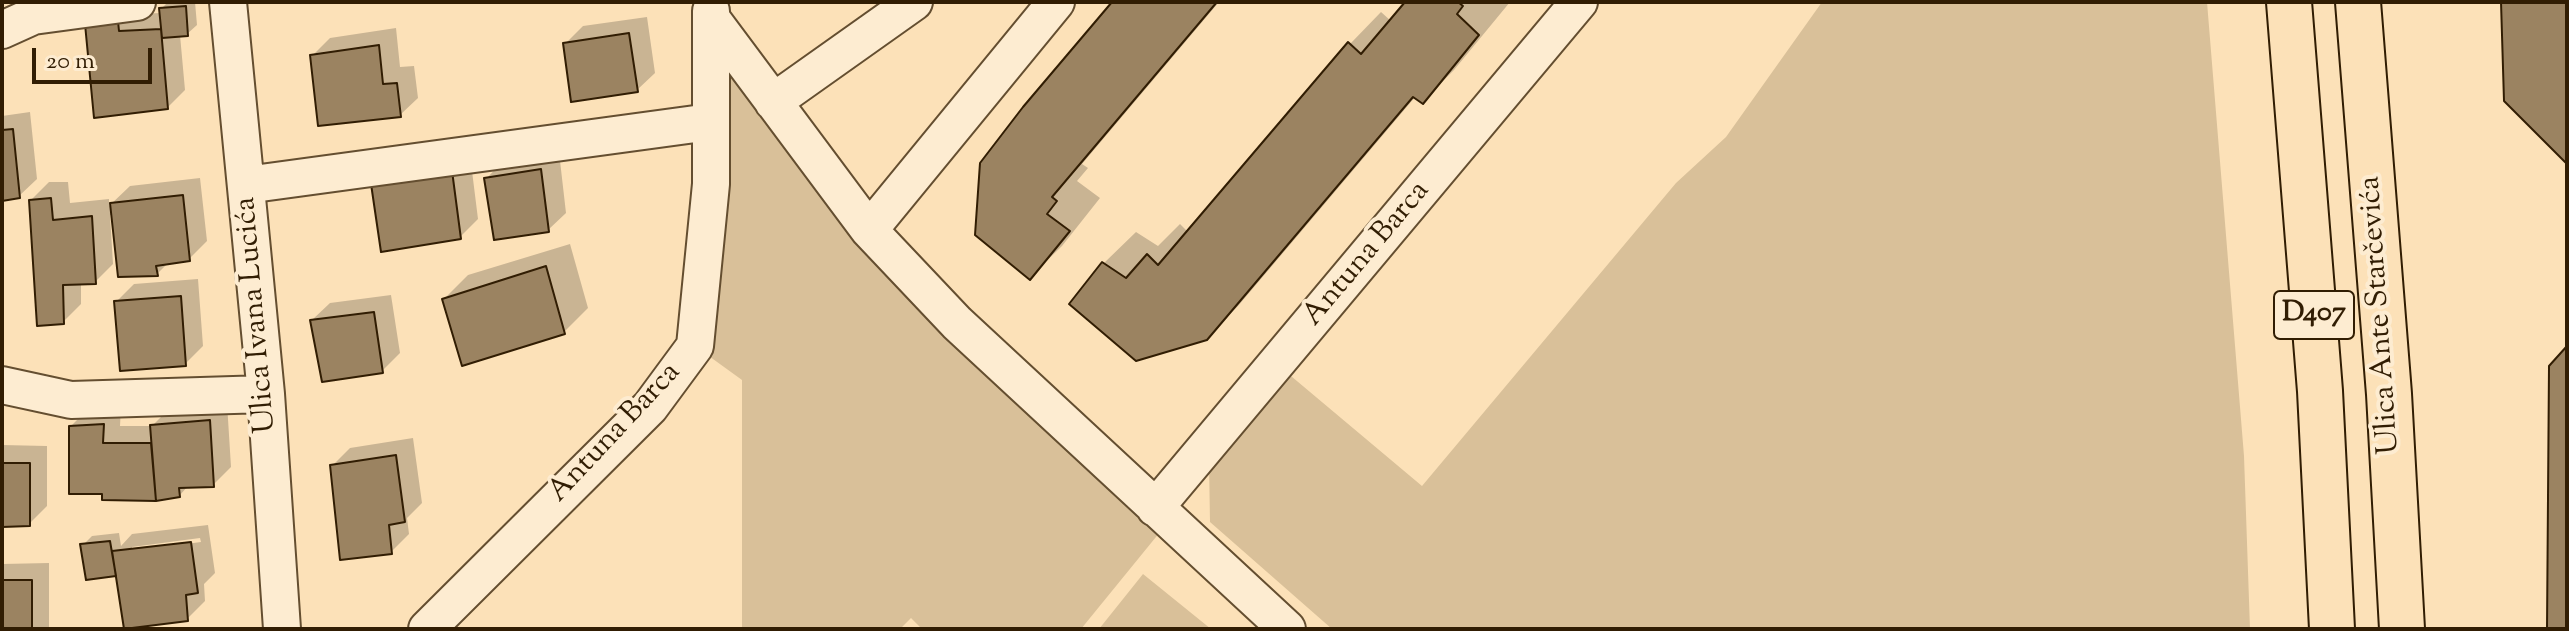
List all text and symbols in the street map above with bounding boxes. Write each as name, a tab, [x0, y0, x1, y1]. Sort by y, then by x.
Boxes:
scale bar	[36, 32, 156, 82]
text: 20 m	[46, 45, 95, 79]
street label: Antuna Barca	[1297, 175, 1439, 335]
street label: Ulica Ante Starčevića	[2354, 175, 2410, 455]
street label: Ulica Ivana Lucića	[230, 195, 286, 435]
road number: D407	[2274, 291, 2354, 339]
street label: Antuna Barca	[542, 357, 690, 511]

